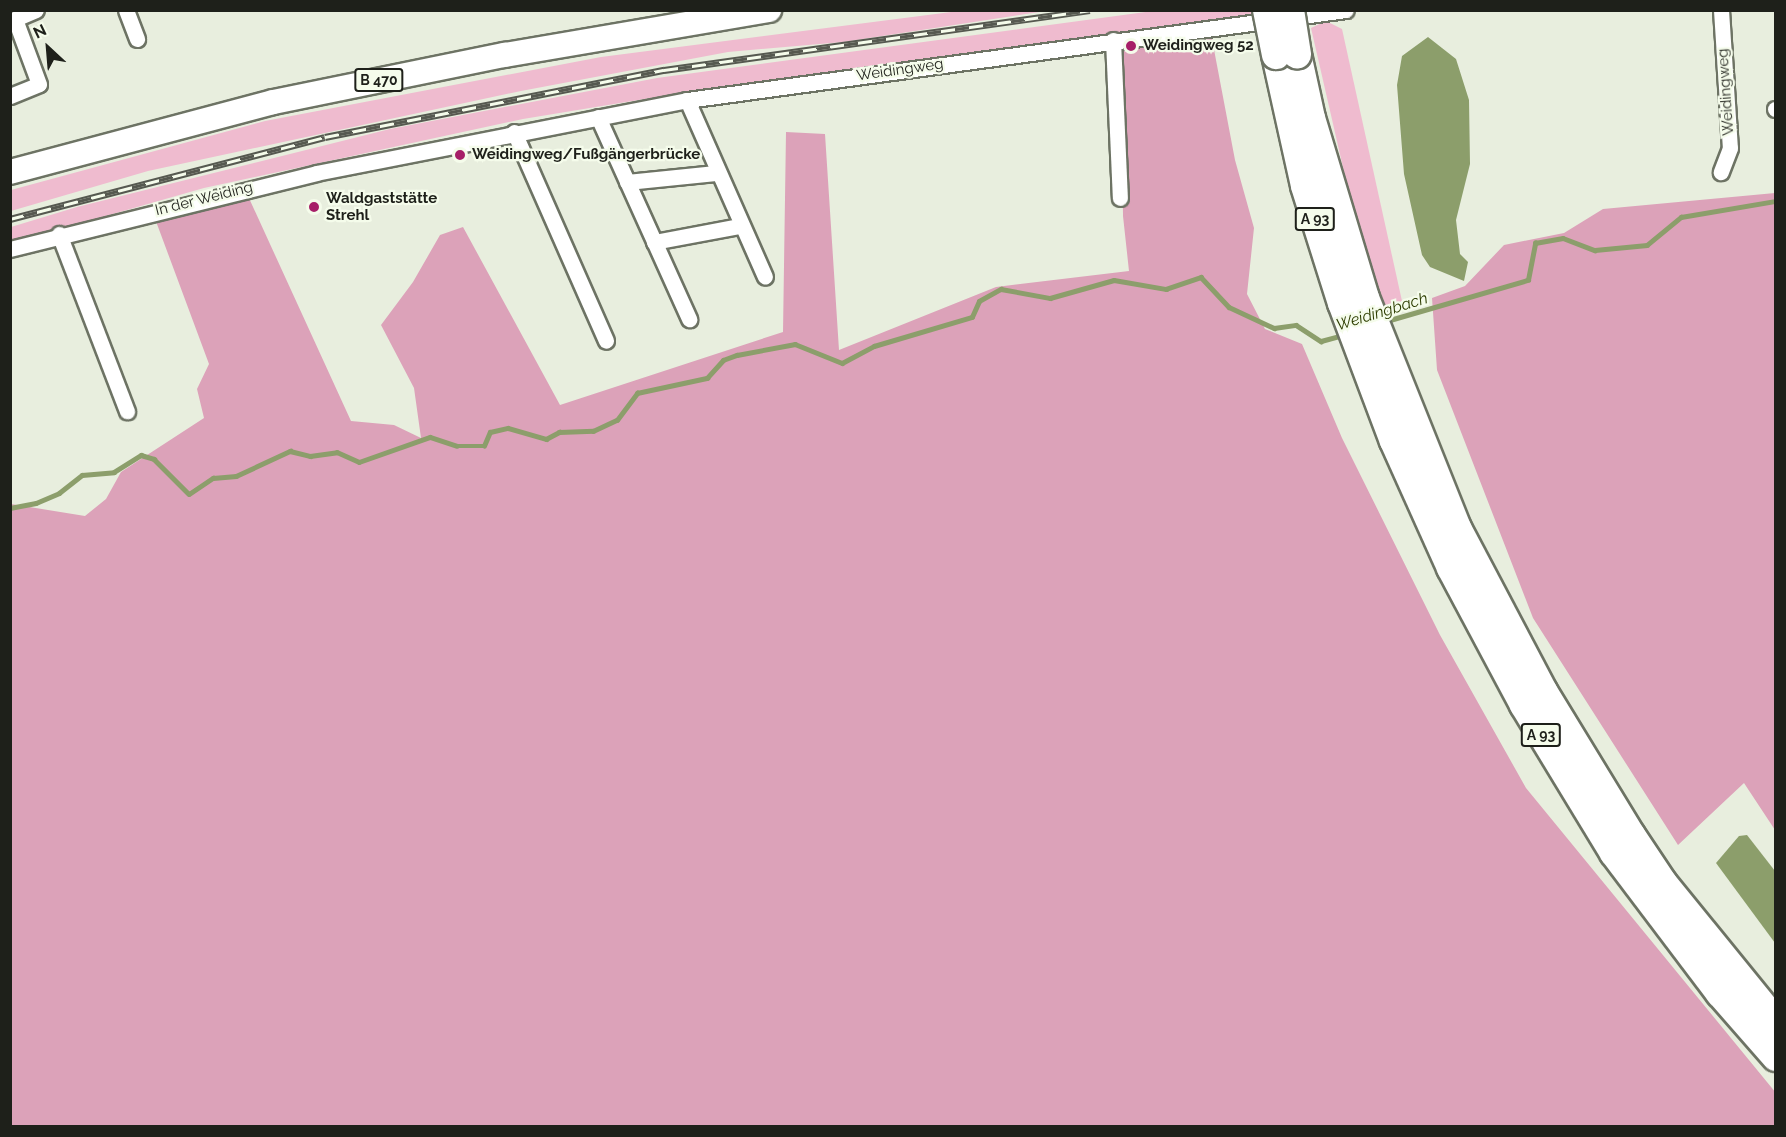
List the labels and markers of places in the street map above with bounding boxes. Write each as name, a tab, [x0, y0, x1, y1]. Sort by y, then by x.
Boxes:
place label: Weidingweg 52	[1143, 37, 1254, 55]
marker: Weidingweg 52	[1124, 39, 1138, 53]
place label: Weidingweg/Fußgängerbrücke	[472, 146, 700, 164]
marker: Weidingweg/Fußgängerbrücke	[453, 148, 467, 162]
place label: Waldgaststätte Strehl	[326, 189, 437, 224]
marker: Waldgaststätte Strehl	[307, 200, 321, 214]

